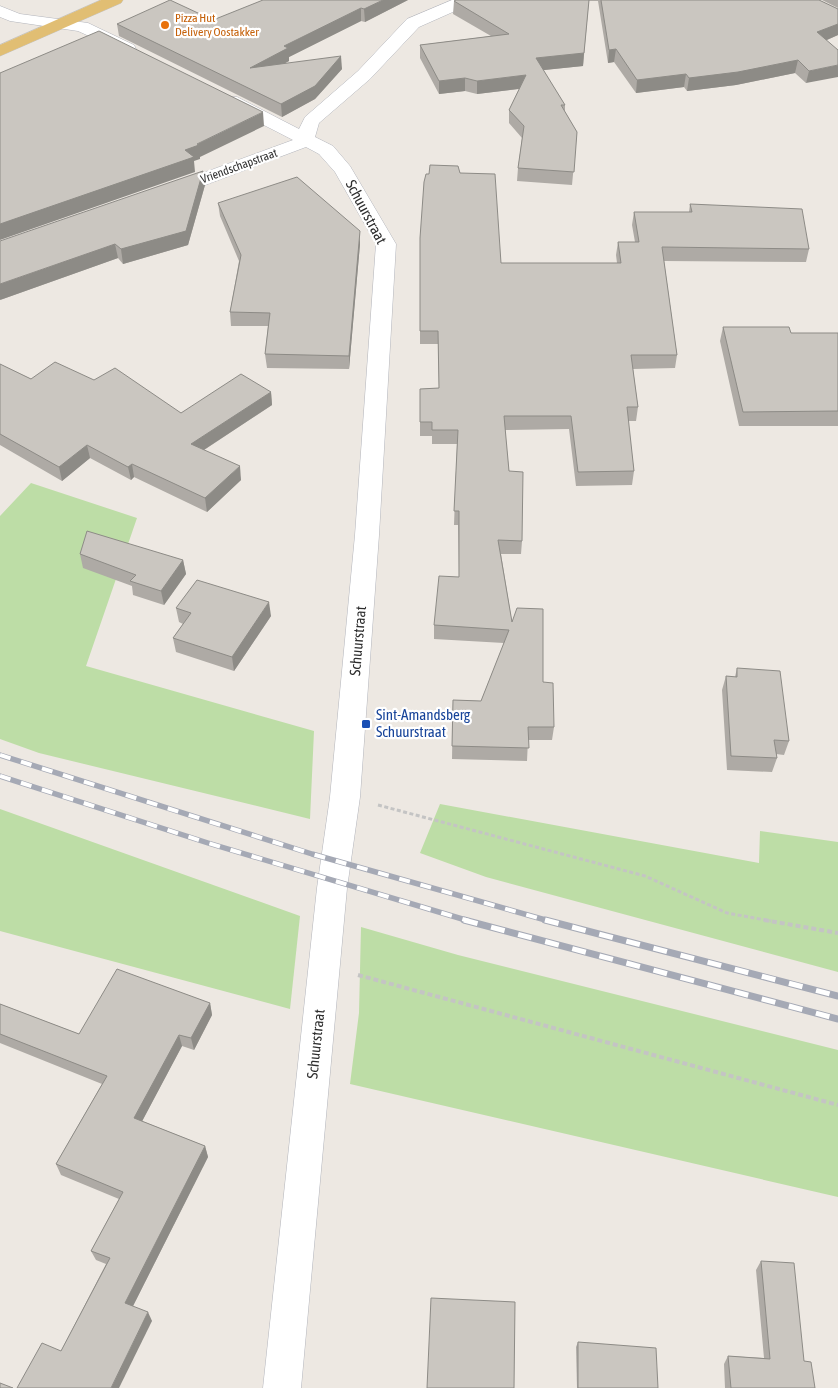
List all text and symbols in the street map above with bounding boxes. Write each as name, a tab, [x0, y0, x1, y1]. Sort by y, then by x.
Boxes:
place label: Pizza Hut Delivery Oostakker	[175, 11, 259, 39]
marker: Pizza Hut Delivery Oostakker	[159, 19, 171, 31]
street label: Vriendschapstraat	[199, 145, 280, 186]
street label: Schuurstraat	[342, 177, 390, 247]
street label: Schuurstraat	[346, 605, 369, 677]
place label: Sint-Amandsberg Schuurstraat	[376, 706, 471, 740]
marker: Sint-Amandsberg Schuurstraat	[360, 718, 372, 730]
street label: Schuurstraat	[303, 1008, 328, 1080]

